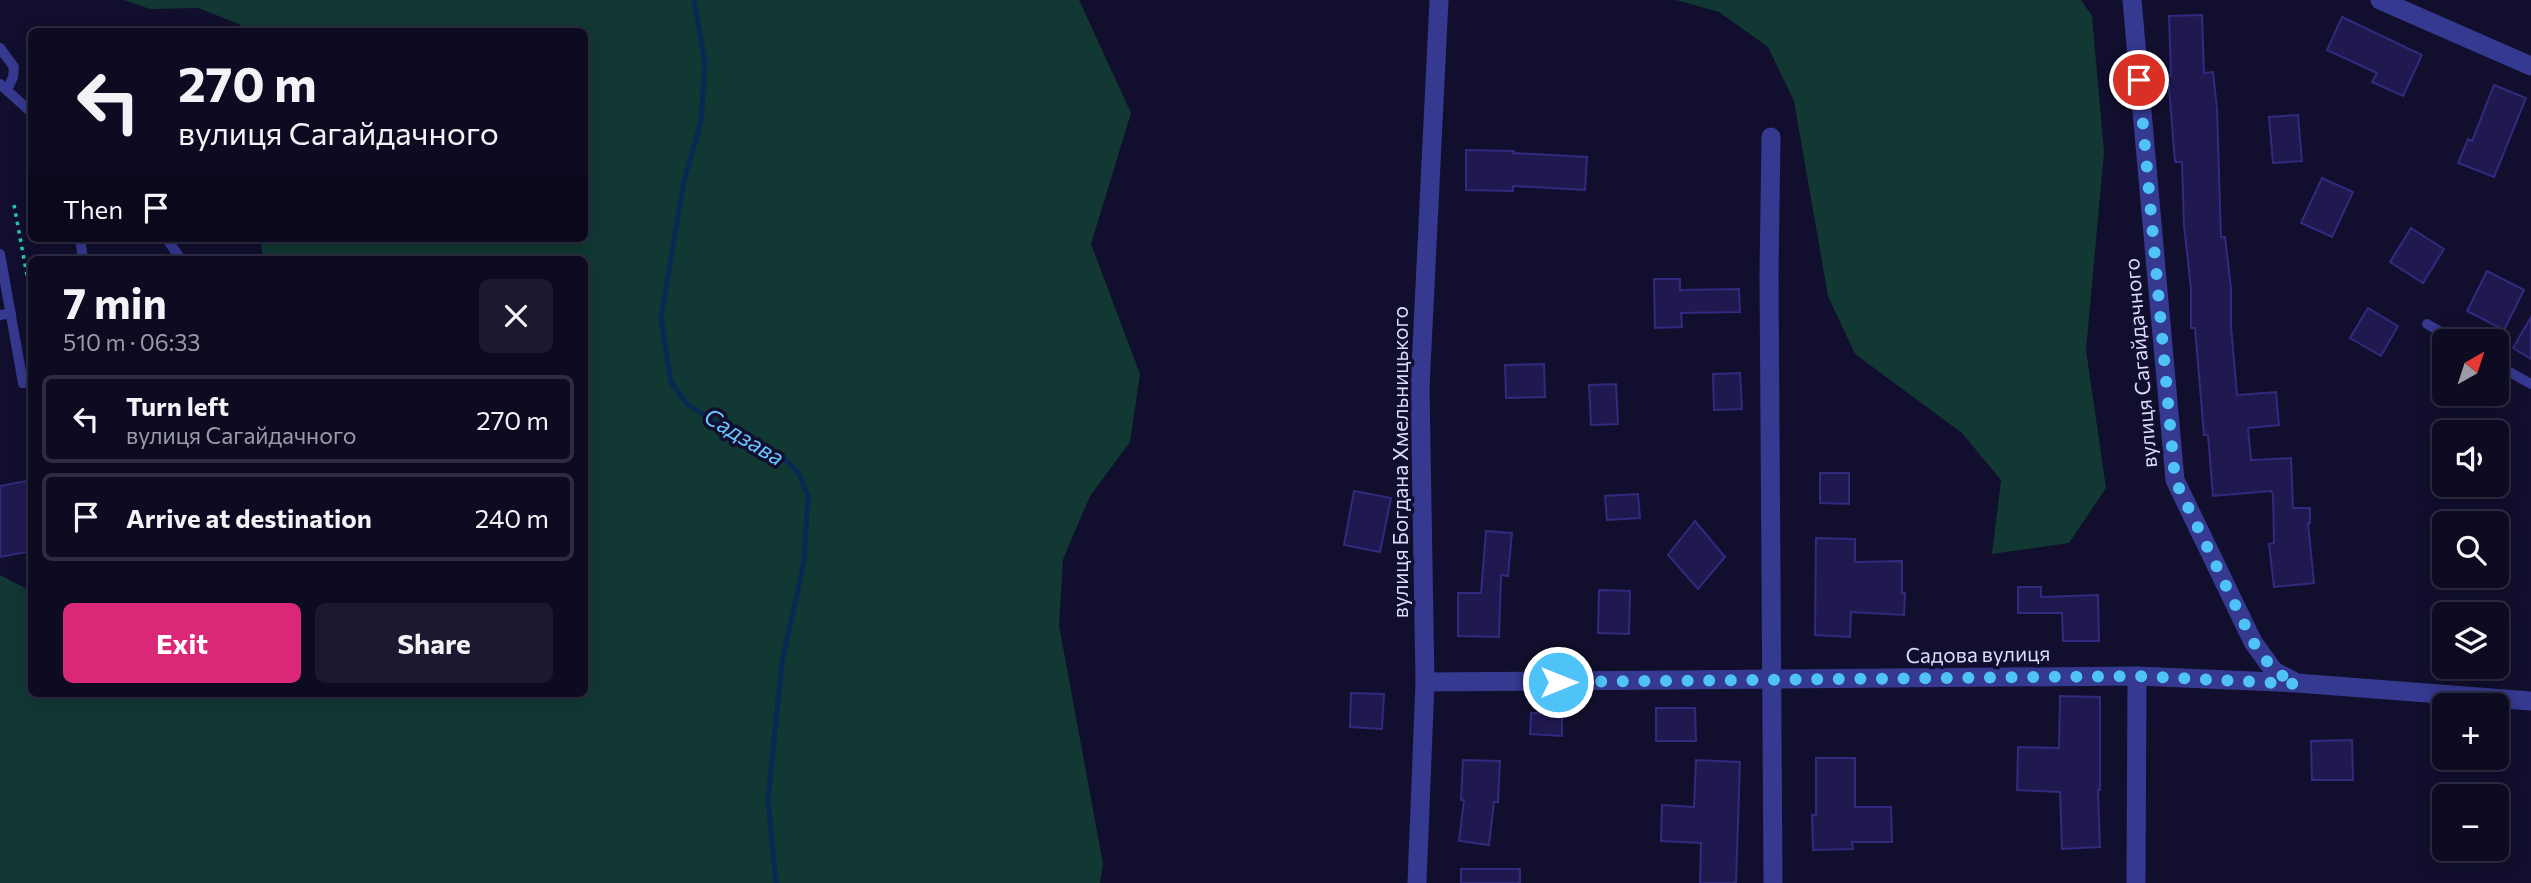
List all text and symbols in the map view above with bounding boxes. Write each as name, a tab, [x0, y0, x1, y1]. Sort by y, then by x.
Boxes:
pin	[2109, 50, 2169, 110]
text: 270 m	[178, 52, 317, 112]
icon: left	[63, 56, 154, 147]
icon: arrive	[2120, 61, 2158, 99]
text: вулиця Сагайдачного	[178, 112, 499, 152]
icon: arrive	[137, 189, 175, 227]
text: Then	[63, 193, 123, 224]
street label: вулиця Сагайдачного	[2118, 257, 2161, 469]
text: 7 min	[63, 276, 167, 328]
button: close	[479, 279, 553, 353]
street label: вулиця Богдана Хмельницького	[1387, 306, 1412, 618]
text: 510 m · 06:33	[63, 328, 200, 356]
north arrow	[2432, 329, 2510, 406]
map controls	[2432, 329, 2509, 861]
text: Turn left	[126, 390, 229, 421]
icon: left	[67, 400, 105, 438]
water label: Садзава	[699, 401, 790, 471]
text: 270 m	[476, 404, 549, 435]
button: sound	[2432, 420, 2509, 497]
text: вулиця Сагайдачного	[126, 421, 357, 449]
icon: arrive	[67, 498, 105, 536]
text: Arrive at destination	[126, 502, 372, 533]
text: 240 m	[475, 502, 549, 533]
button: search	[2432, 511, 2509, 588]
button: layers	[2432, 602, 2509, 679]
button: Exit	[63, 603, 301, 683]
button: Share	[315, 603, 553, 683]
street label: Садова вулиця	[1905, 640, 2051, 667]
position arrow	[1521, 645, 1595, 719]
button: +	[2432, 693, 2509, 770]
button: −	[2432, 784, 2509, 861]

